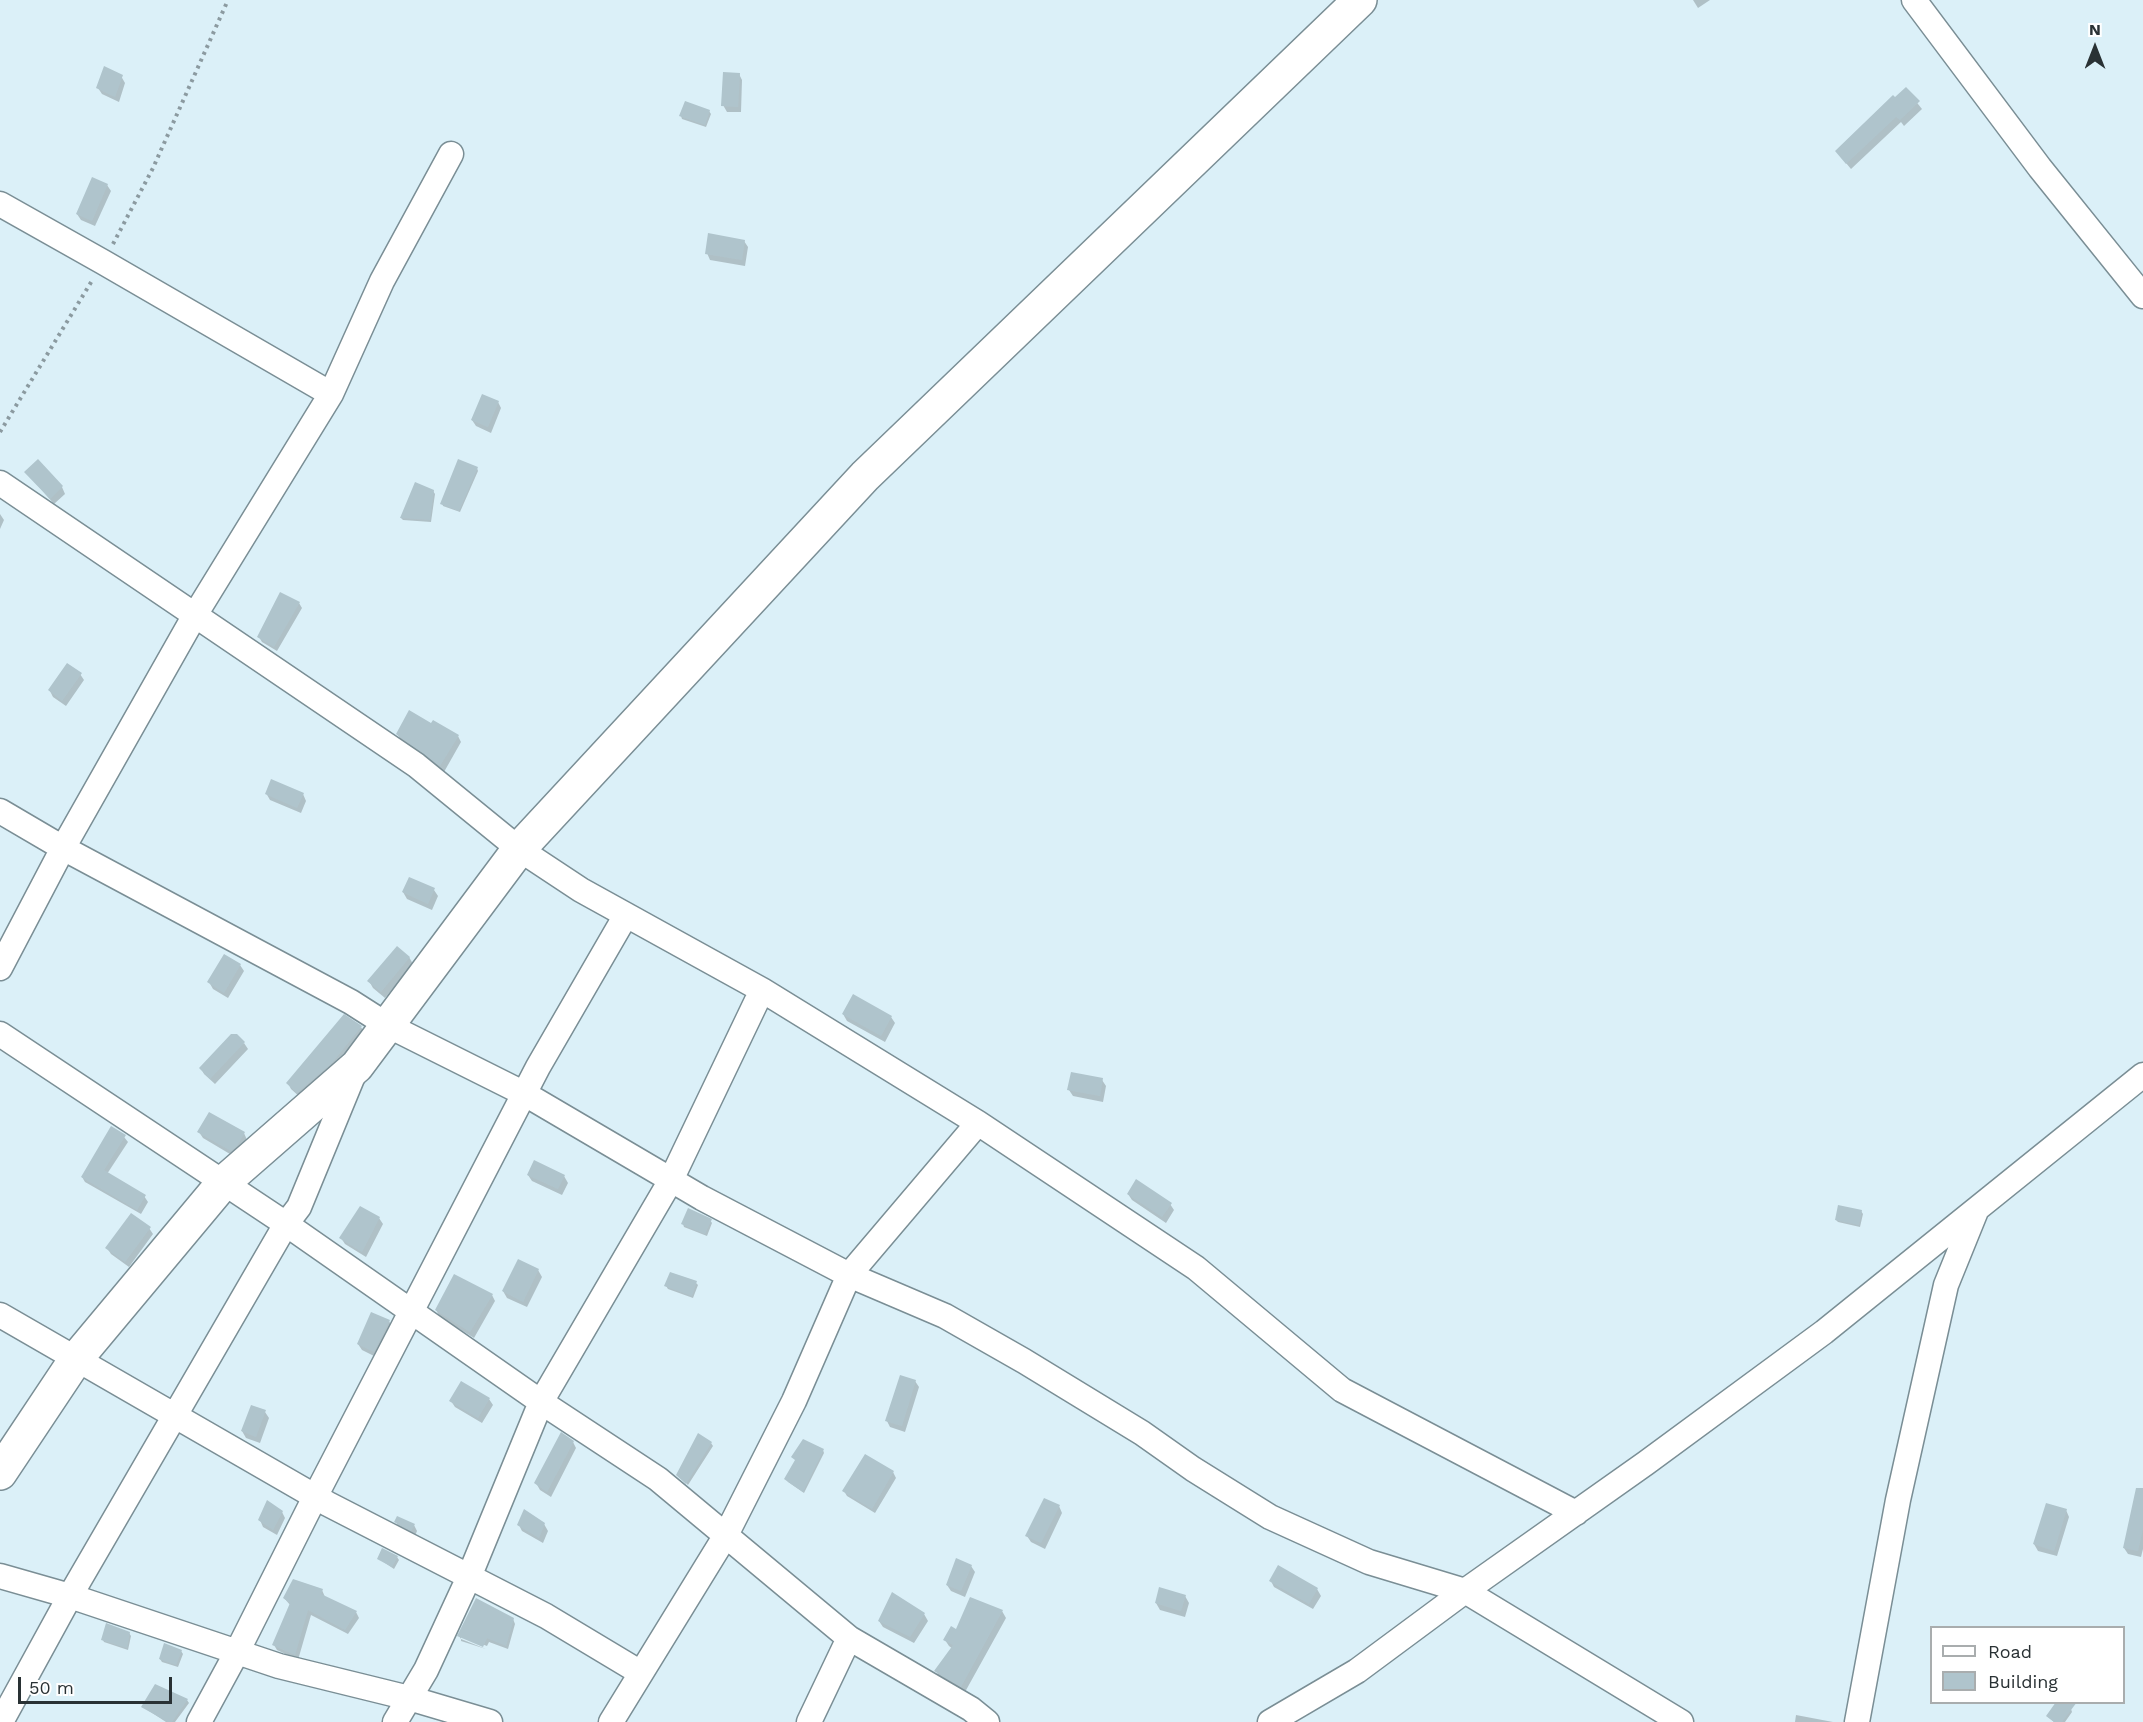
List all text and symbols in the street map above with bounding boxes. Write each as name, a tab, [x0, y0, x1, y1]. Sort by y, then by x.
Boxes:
north arrow	[2065, 18, 2125, 78]
text: N	[2089, 20, 2101, 39]
legend	[1930, 1626, 2125, 1704]
text: Road	[1988, 1641, 2032, 1662]
scale bar	[21, 1665, 176, 1703]
text: Building	[1988, 1671, 2058, 1692]
text: 50 m	[29, 1677, 74, 1698]

